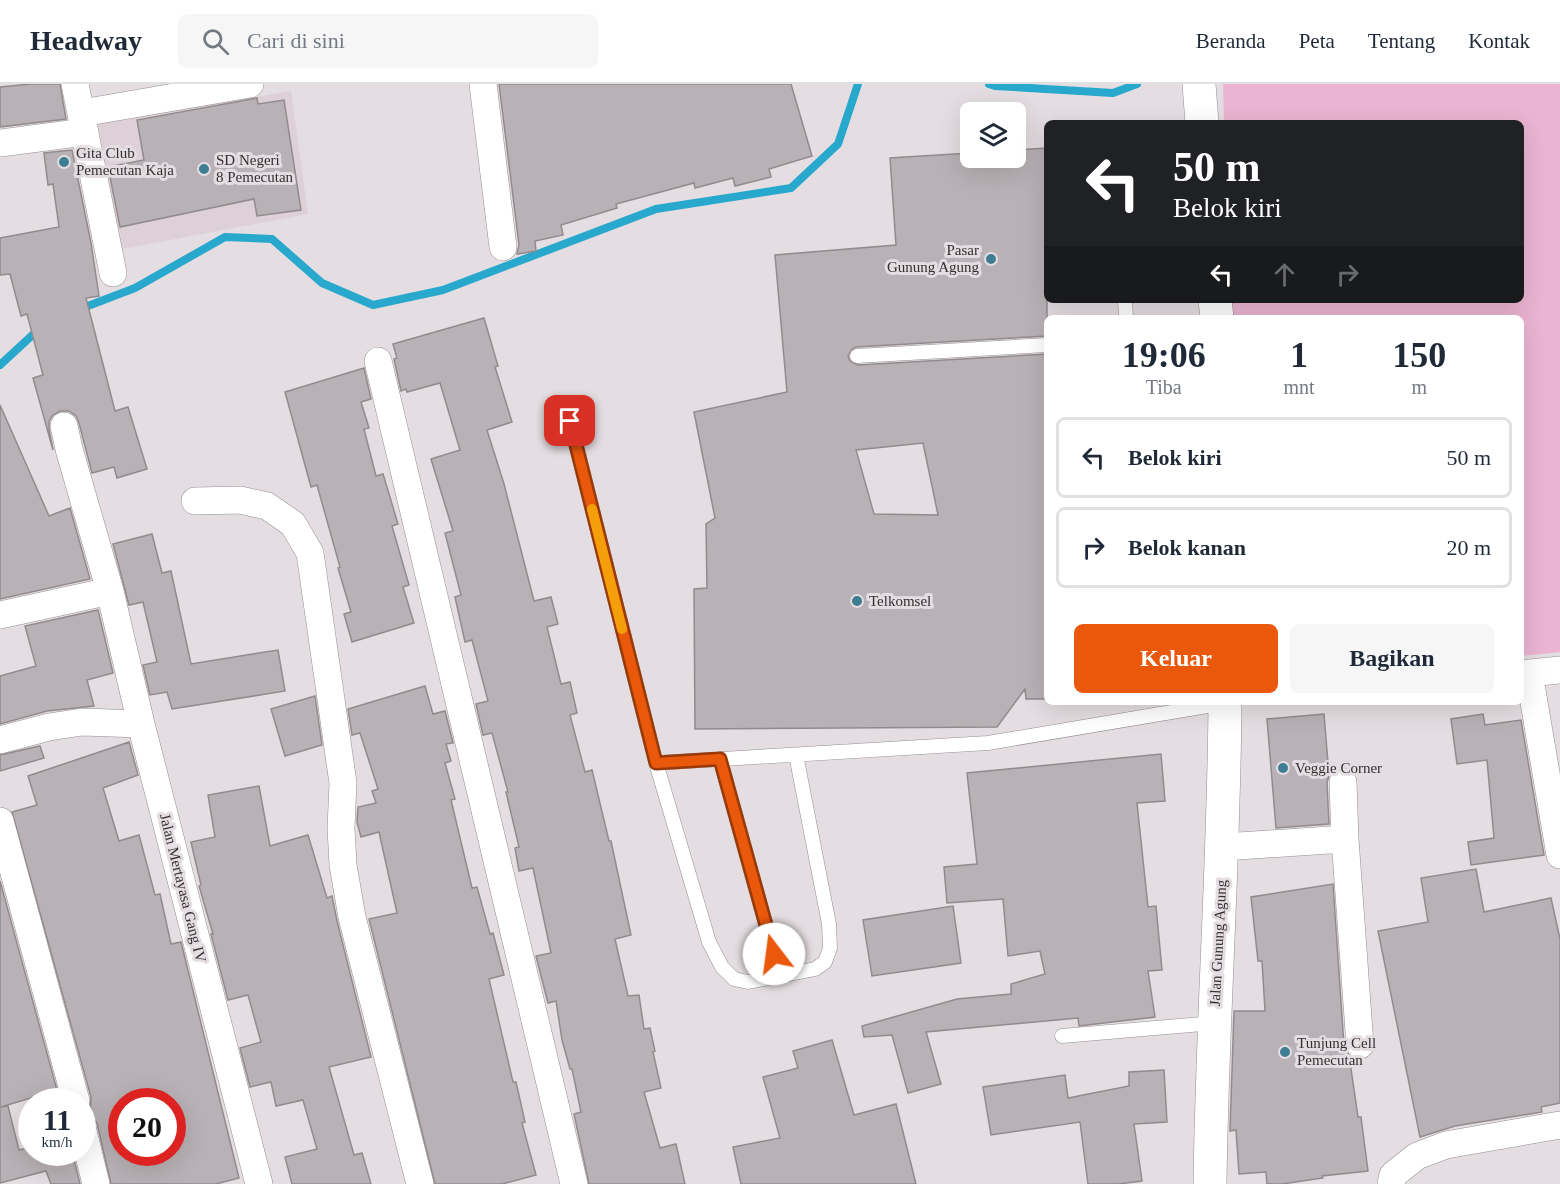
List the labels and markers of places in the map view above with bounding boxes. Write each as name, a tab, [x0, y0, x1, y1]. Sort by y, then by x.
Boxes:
place label: Gita Club Pemecutan Kaja	[76, 145, 174, 178]
place label: SD Negeri 8 Pemecutan	[216, 152, 294, 185]
marker: Gita Club Pemecutan Kaja	[57, 155, 71, 169]
marker: SD Negeri 8 Pemecutan	[197, 162, 211, 176]
place label: Pasar Gunung Agung	[887, 242, 979, 275]
marker: Pasar Gunung Agung	[984, 252, 998, 266]
pin	[544, 395, 595, 446]
place label: Telkomsel	[869, 593, 931, 609]
marker: Telkomsel	[850, 594, 864, 608]
place label: Veggie Corner	[1295, 760, 1382, 776]
marker: Veggie Corner	[1276, 761, 1290, 775]
place label: Tunjung Cell Pemecutan	[1297, 1035, 1376, 1068]
marker: Tunjung Cell Pemecutan	[1278, 1045, 1292, 1059]

